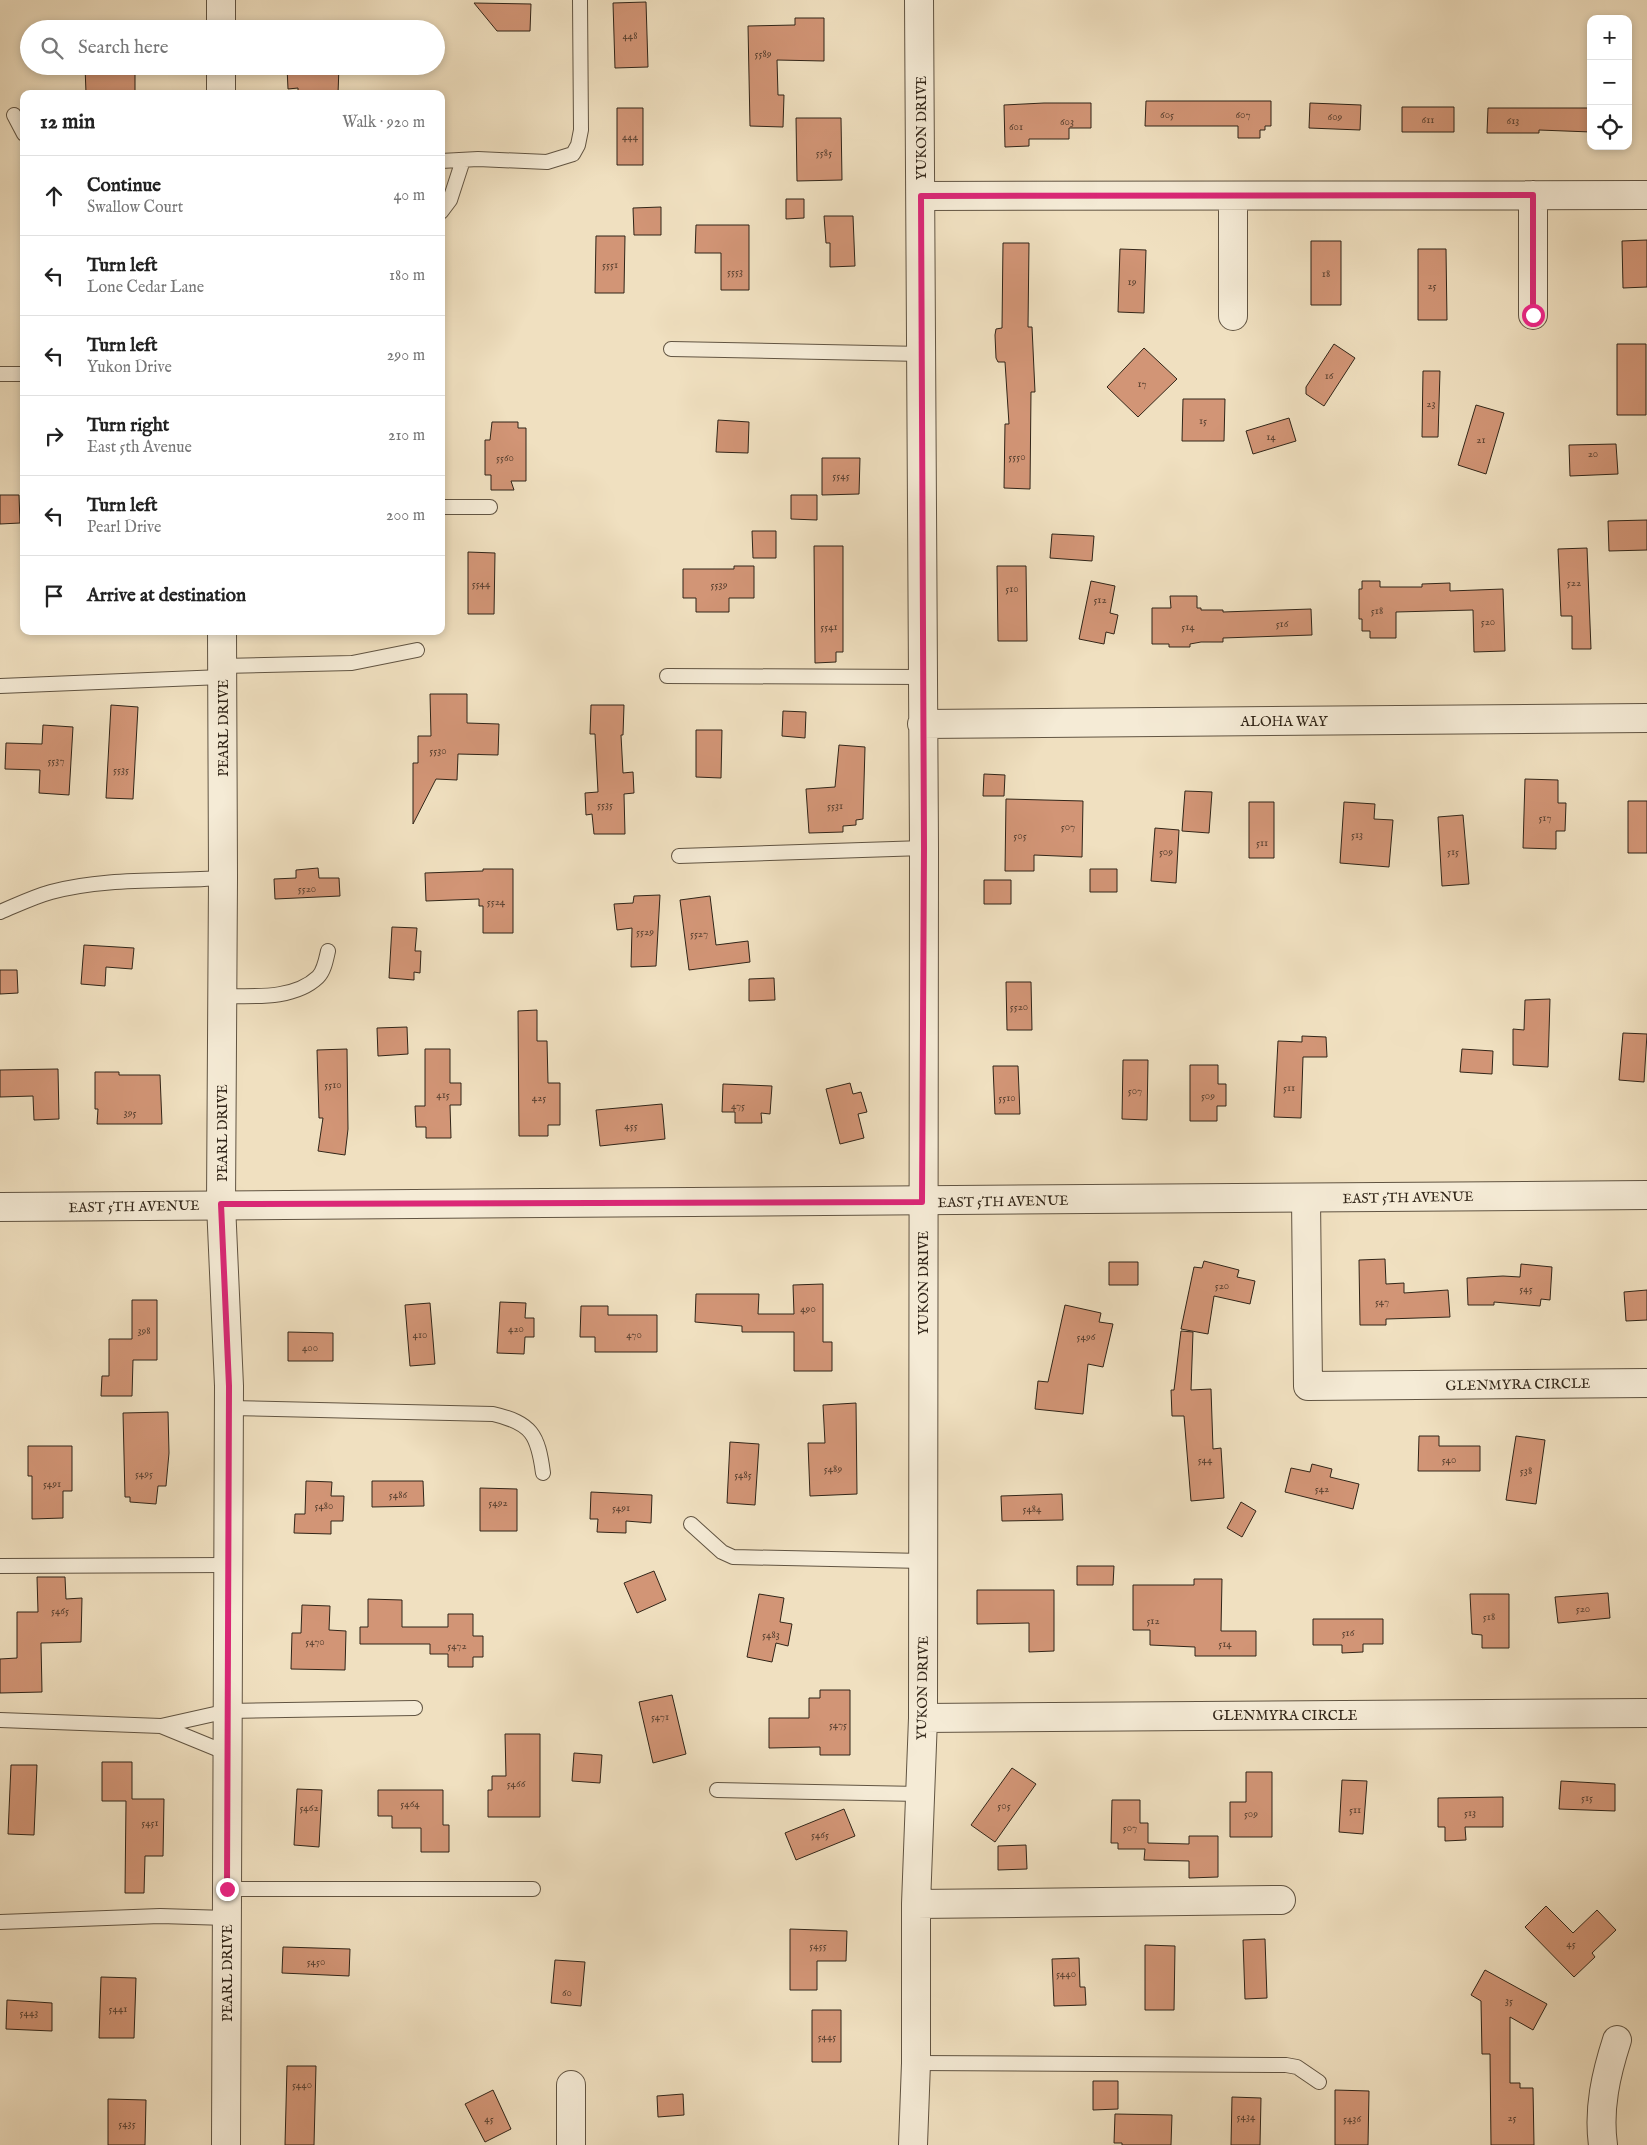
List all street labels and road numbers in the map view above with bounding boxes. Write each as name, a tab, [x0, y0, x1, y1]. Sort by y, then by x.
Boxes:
street label: YUKON DRIVE	[913, 75, 931, 180]
street label: PEARL DRIVE	[215, 679, 233, 777]
street label: ALOHA WAY	[1240, 713, 1329, 731]
street label: PEARL DRIVE	[214, 1084, 232, 1182]
street label: EAST 5TH AVENUE	[1342, 1188, 1474, 1208]
street label: EAST 5TH AVENUE	[937, 1192, 1069, 1212]
street label: EAST 5TH AVENUE	[68, 1197, 200, 1217]
street label: YUKON DRIVE	[915, 1230, 933, 1335]
street label: GLENMYRA CIRCLE	[1445, 1375, 1591, 1395]
street label: YUKON DRIVE	[913, 1635, 933, 1740]
street label: GLENMYRA CIRCLE	[1213, 1707, 1358, 1725]
street label: PEARL DRIVE	[219, 1924, 237, 2022]

